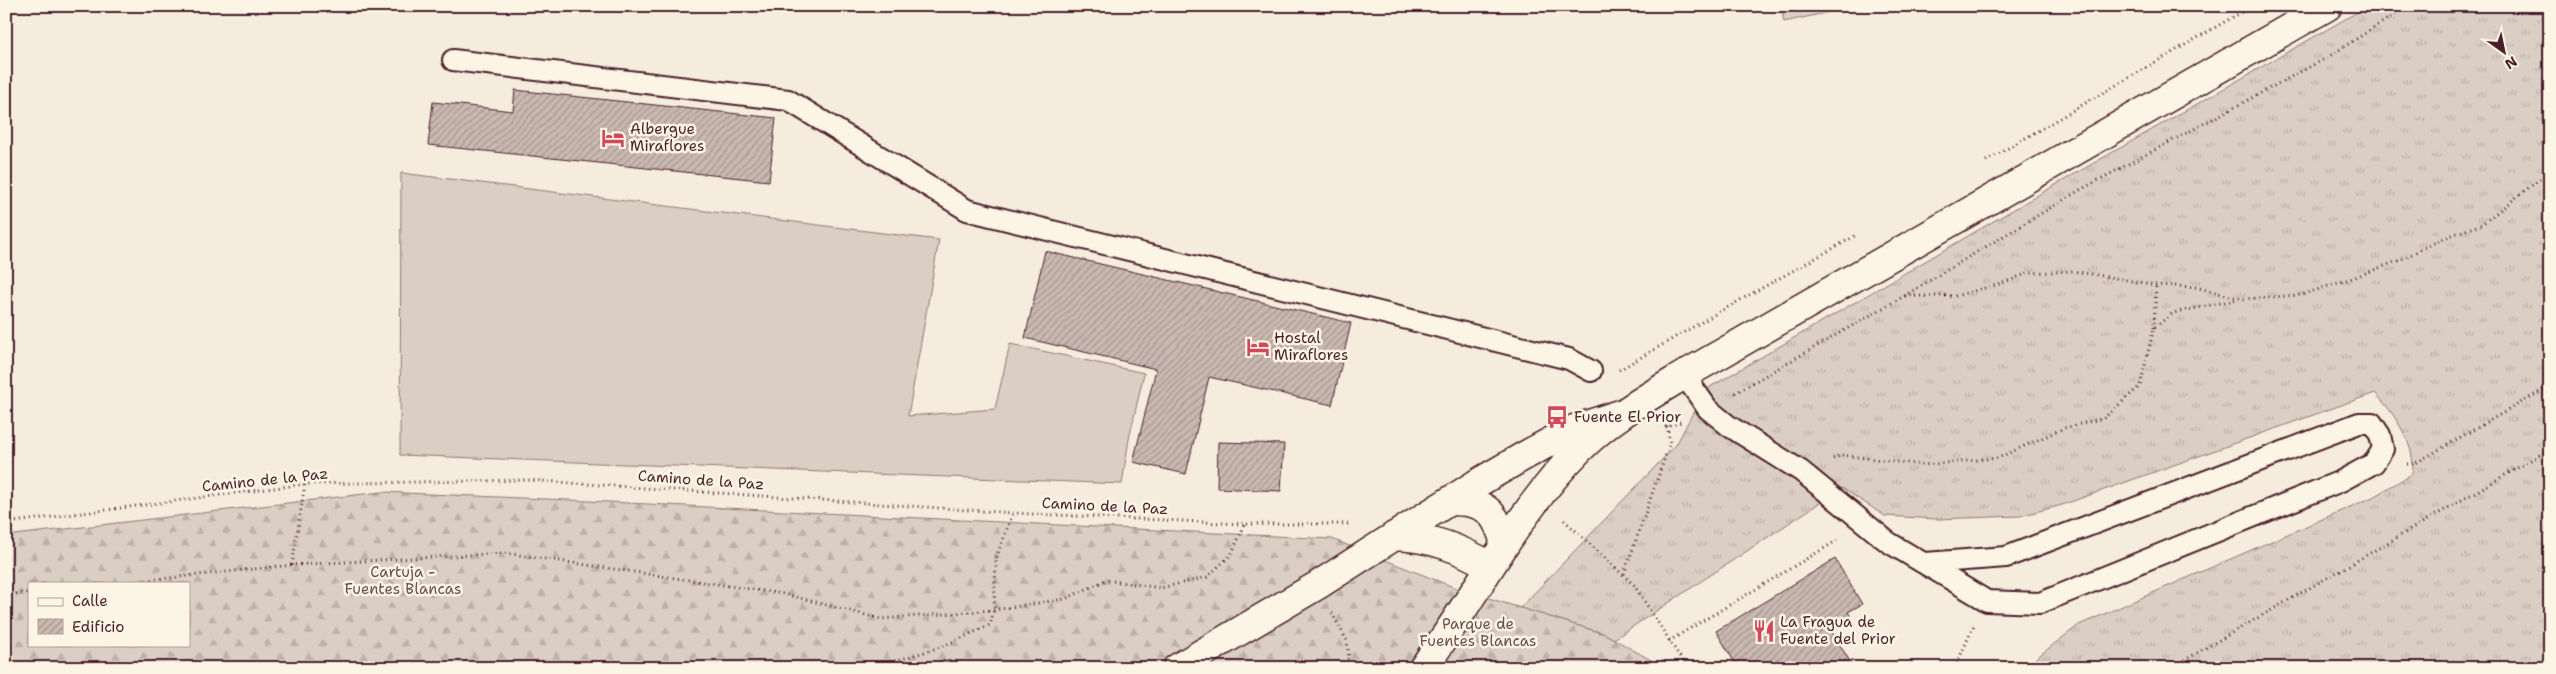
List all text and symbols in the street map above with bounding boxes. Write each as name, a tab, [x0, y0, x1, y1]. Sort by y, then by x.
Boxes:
north arrow	[2478, 28, 2528, 78]
text: N	[2502, 52, 2521, 73]
place label: Albergue Miraflores	[630, 119, 704, 156]
hotel icon: Albergue Miraflores	[600, 125, 626, 151]
place label: Hostal Miraflores	[1274, 328, 1348, 365]
hotel icon: Hostal Miraflores	[1245, 334, 1271, 360]
bus stop icon: Fuente El Prior	[1544, 404, 1570, 430]
place label: Fuente El Prior	[1574, 407, 1681, 427]
street label: Camino de la Paz	[201, 463, 329, 497]
street label: Camino de la Paz	[637, 466, 765, 494]
street label: Camino de la Paz	[1041, 493, 1169, 519]
park label: Cartuja - Fuentes Blancas	[345, 562, 461, 599]
legend	[28, 582, 190, 646]
text: Calle	[72, 591, 108, 611]
place label: La Fragua de Fuente del Prior	[1780, 612, 1896, 649]
park label: Parque de Fuentes Blancas	[1420, 614, 1536, 651]
text: Edificio	[72, 617, 124, 637]
restaurant icon: La Fragua de Fuente del Prior	[1751, 618, 1777, 644]

